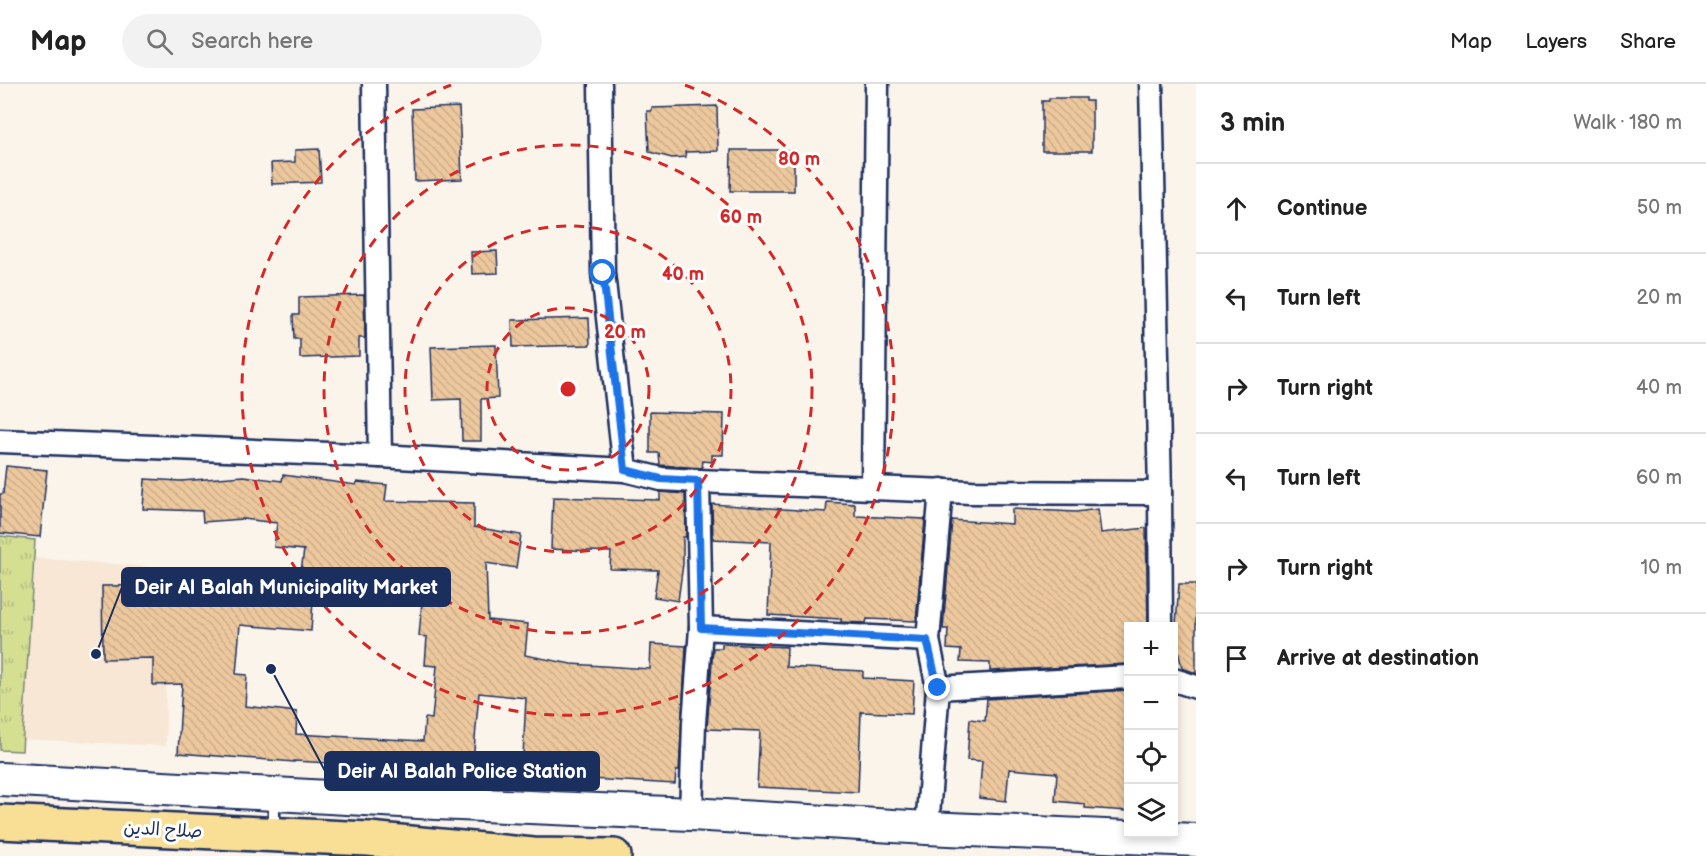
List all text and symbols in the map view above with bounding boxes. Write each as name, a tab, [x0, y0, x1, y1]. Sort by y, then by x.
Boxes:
search box	[122, 14, 542, 68]
text: Map	[30, 25, 86, 58]
icon: search	[143, 25, 176, 58]
text: Search here	[191, 28, 313, 55]
text: Map	[1450, 29, 1492, 54]
text: Layers	[1525, 29, 1587, 54]
text: Share	[1620, 29, 1676, 54]
text: 3 min	[1220, 108, 1285, 139]
text: Walk · 180 m	[1573, 111, 1682, 135]
text: 80 m	[778, 149, 820, 170]
icon: ahead	[1220, 192, 1253, 225]
text: Continue	[1277, 195, 1367, 222]
text: 50 m	[1637, 196, 1682, 220]
text: 60 m	[720, 207, 762, 228]
route start	[589, 259, 615, 285]
text: 40 m	[662, 264, 704, 285]
icon: left	[1220, 282, 1253, 315]
text: Turn left	[1277, 285, 1361, 312]
text: 20 m	[1637, 286, 1682, 310]
text: 20 m	[604, 322, 646, 343]
icon: right	[1220, 372, 1253, 405]
text: Turn right	[1277, 375, 1373, 402]
text: 40 m	[1636, 376, 1682, 400]
centre of rings	[558, 379, 578, 399]
icon: left	[1220, 462, 1253, 495]
text: Turn left	[1277, 465, 1361, 492]
text: 60 m	[1636, 466, 1682, 490]
icon: right	[1220, 552, 1253, 585]
text: Turn right	[1277, 555, 1373, 582]
text: 10 m	[1641, 556, 1682, 580]
callout: Deir Al Balah Municipality Market	[122, 568, 450, 606]
text: Deir Al Balah Municipality Market	[134, 576, 438, 600]
map controls	[1124, 622, 1178, 838]
button: +	[1124, 622, 1178, 676]
icon: arrive	[1220, 642, 1253, 675]
text: Arrive at destination	[1277, 645, 1479, 672]
route end	[924, 674, 950, 700]
button: −	[1124, 676, 1178, 730]
button: locate	[1124, 730, 1178, 784]
callout: Deir Al Balah Police Station	[325, 752, 599, 790]
text: Deir Al Balah Police Station	[337, 760, 587, 784]
button: layers	[1124, 784, 1178, 838]
street label: صلاح الدين	[123, 817, 203, 844]

